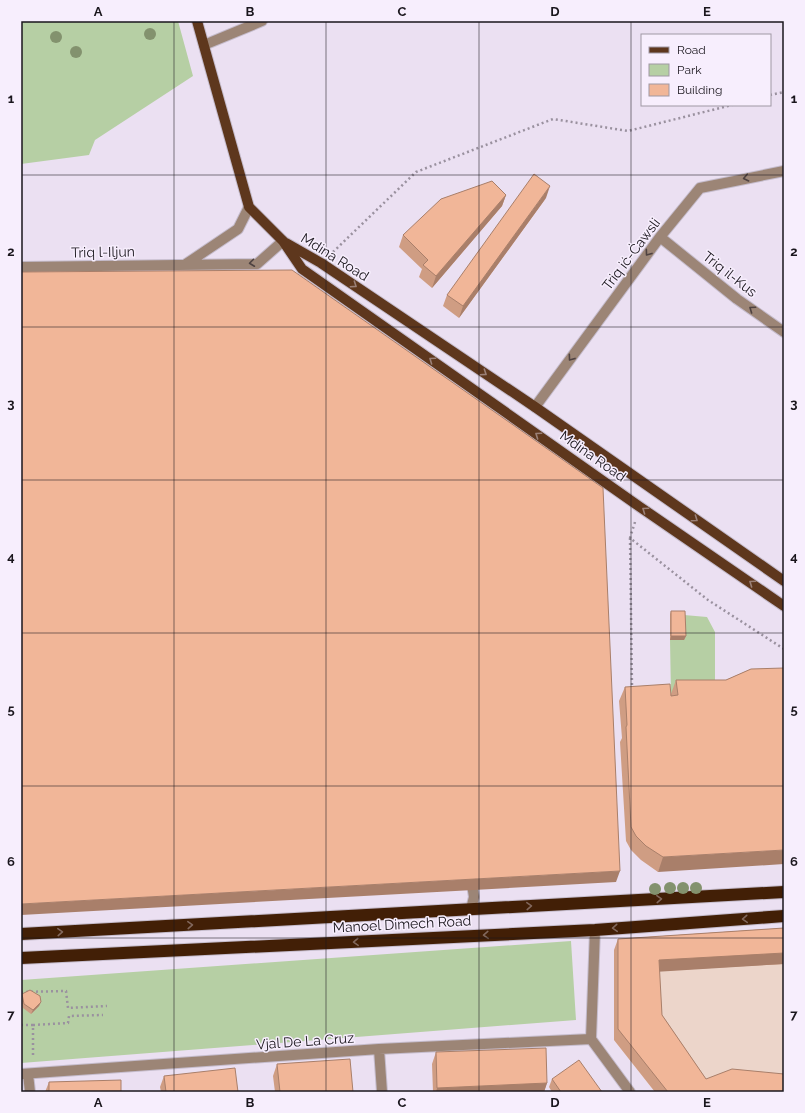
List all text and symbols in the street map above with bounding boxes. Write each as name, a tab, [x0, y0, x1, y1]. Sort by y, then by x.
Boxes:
text: A	[94, 4, 103, 19]
text: B	[246, 4, 255, 19]
text: C	[398, 4, 407, 19]
text: D	[550, 4, 560, 19]
text: E	[703, 4, 711, 19]
legend	[641, 34, 771, 106]
text: Road	[677, 43, 706, 57]
text: Park	[677, 63, 702, 77]
text: Building	[677, 83, 723, 97]
text: 1	[8, 91, 15, 106]
text: 1	[791, 91, 798, 106]
one-way arrow	[743, 174, 749, 182]
street label: Triq iċ-Ċawsli	[597, 214, 663, 293]
street label: Mdina Road	[298, 230, 372, 284]
street label: Triq l-Iljun	[71, 243, 135, 261]
text: 2	[7, 244, 15, 259]
text: 2	[790, 244, 798, 259]
street label: Triq il-Kus	[700, 248, 760, 300]
one-way arrow	[645, 249, 653, 256]
one-way arrow	[249, 258, 255, 267]
one-way arrow	[349, 280, 356, 287]
one-way arrow	[750, 307, 757, 314]
one-way arrow	[569, 353, 576, 360]
one-way arrow	[429, 357, 436, 365]
one-way arrow	[480, 368, 487, 375]
text: 3	[7, 396, 15, 411]
text: 3	[790, 396, 798, 411]
street label: Mdina Road	[557, 427, 629, 485]
one-way arrow	[536, 433, 543, 440]
one-way arrow	[642, 507, 649, 515]
one-way arrow	[691, 514, 698, 522]
text: 4	[7, 549, 15, 564]
text: 4	[790, 549, 798, 564]
one-way arrow	[749, 581, 756, 588]
text: 5	[7, 702, 15, 717]
text: 5	[790, 702, 798, 717]
text: 6	[7, 854, 15, 869]
text: 6	[790, 854, 798, 869]
one-way arrow	[656, 895, 662, 903]
one-way arrow	[526, 902, 532, 911]
street label: Manoel Dimech Road	[332, 912, 472, 936]
one-way arrow	[742, 914, 748, 923]
one-way arrow	[187, 921, 193, 929]
one-way arrow	[612, 924, 618, 933]
one-way arrow	[57, 928, 63, 936]
one-way arrow	[483, 931, 489, 940]
one-way arrow	[353, 937, 359, 946]
text: 7	[7, 1007, 15, 1022]
text: 7	[790, 1007, 798, 1022]
street label: Vjal De La Cruz	[255, 1030, 355, 1052]
text: A	[94, 1095, 103, 1110]
text: B	[246, 1095, 255, 1110]
text: C	[398, 1095, 407, 1110]
text: D	[550, 1095, 560, 1110]
text: E	[703, 1095, 711, 1110]

